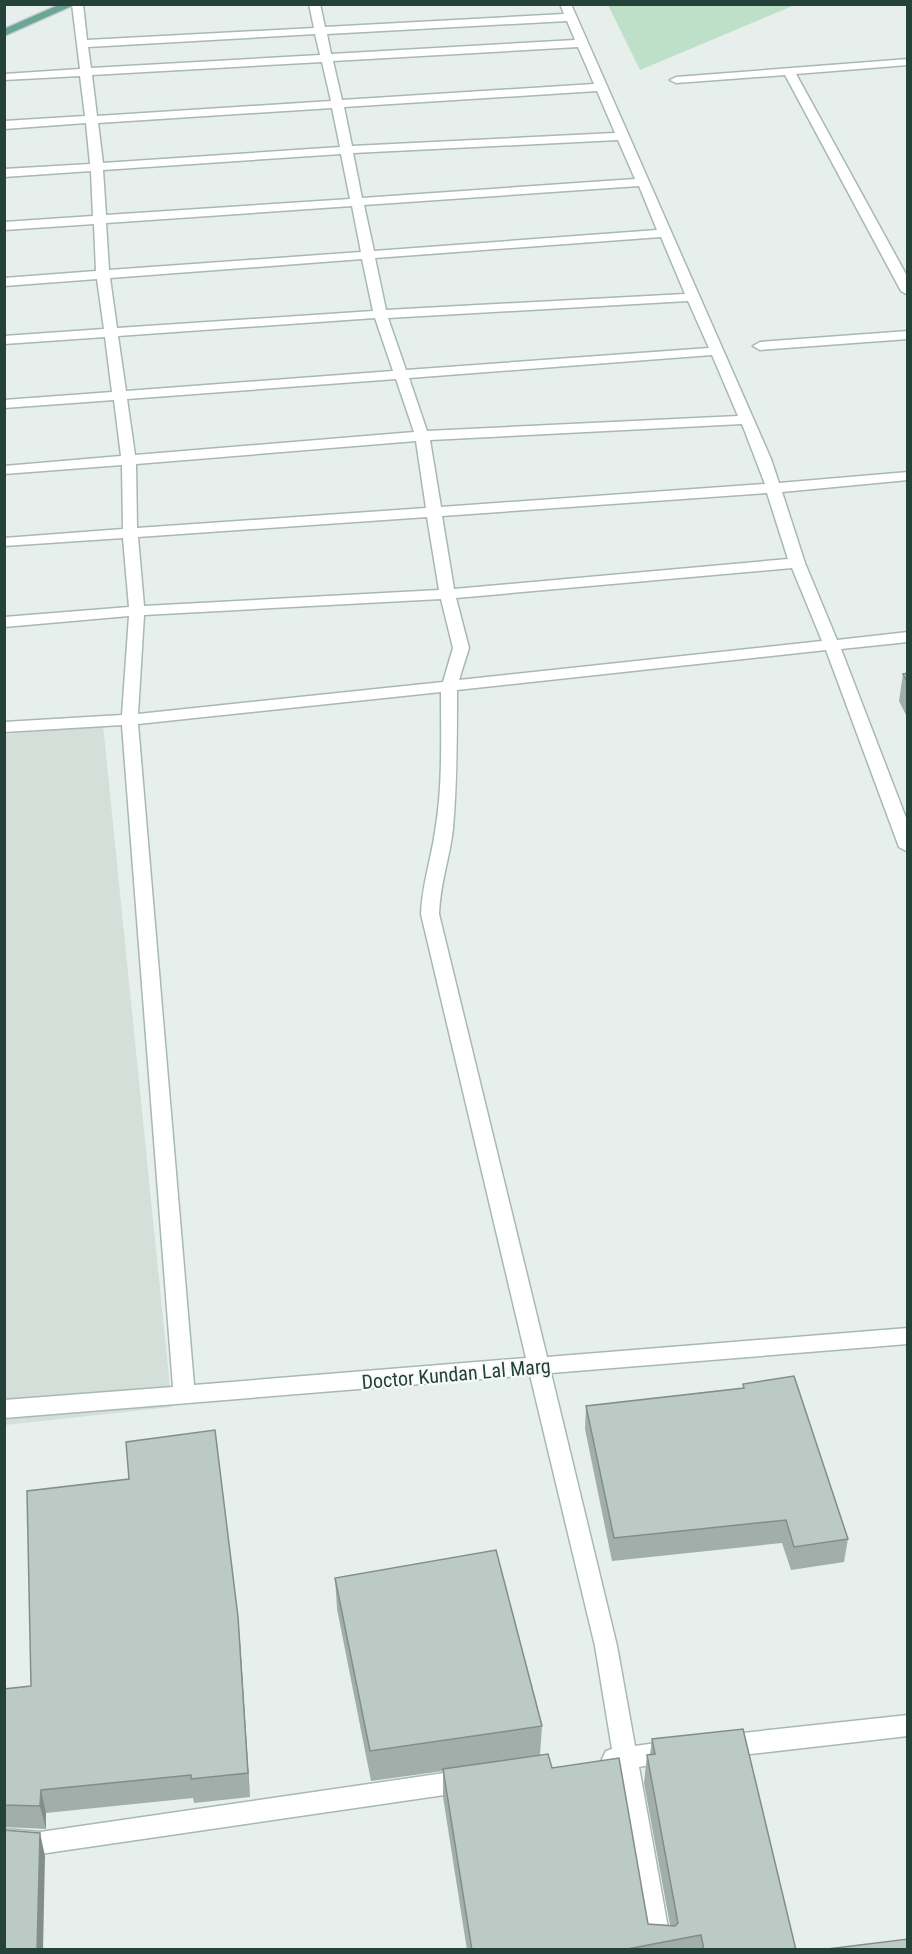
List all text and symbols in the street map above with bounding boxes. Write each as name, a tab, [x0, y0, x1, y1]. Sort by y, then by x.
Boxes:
street label: Doctor Kundan Lal Marg	[360, 1354, 552, 1394]

